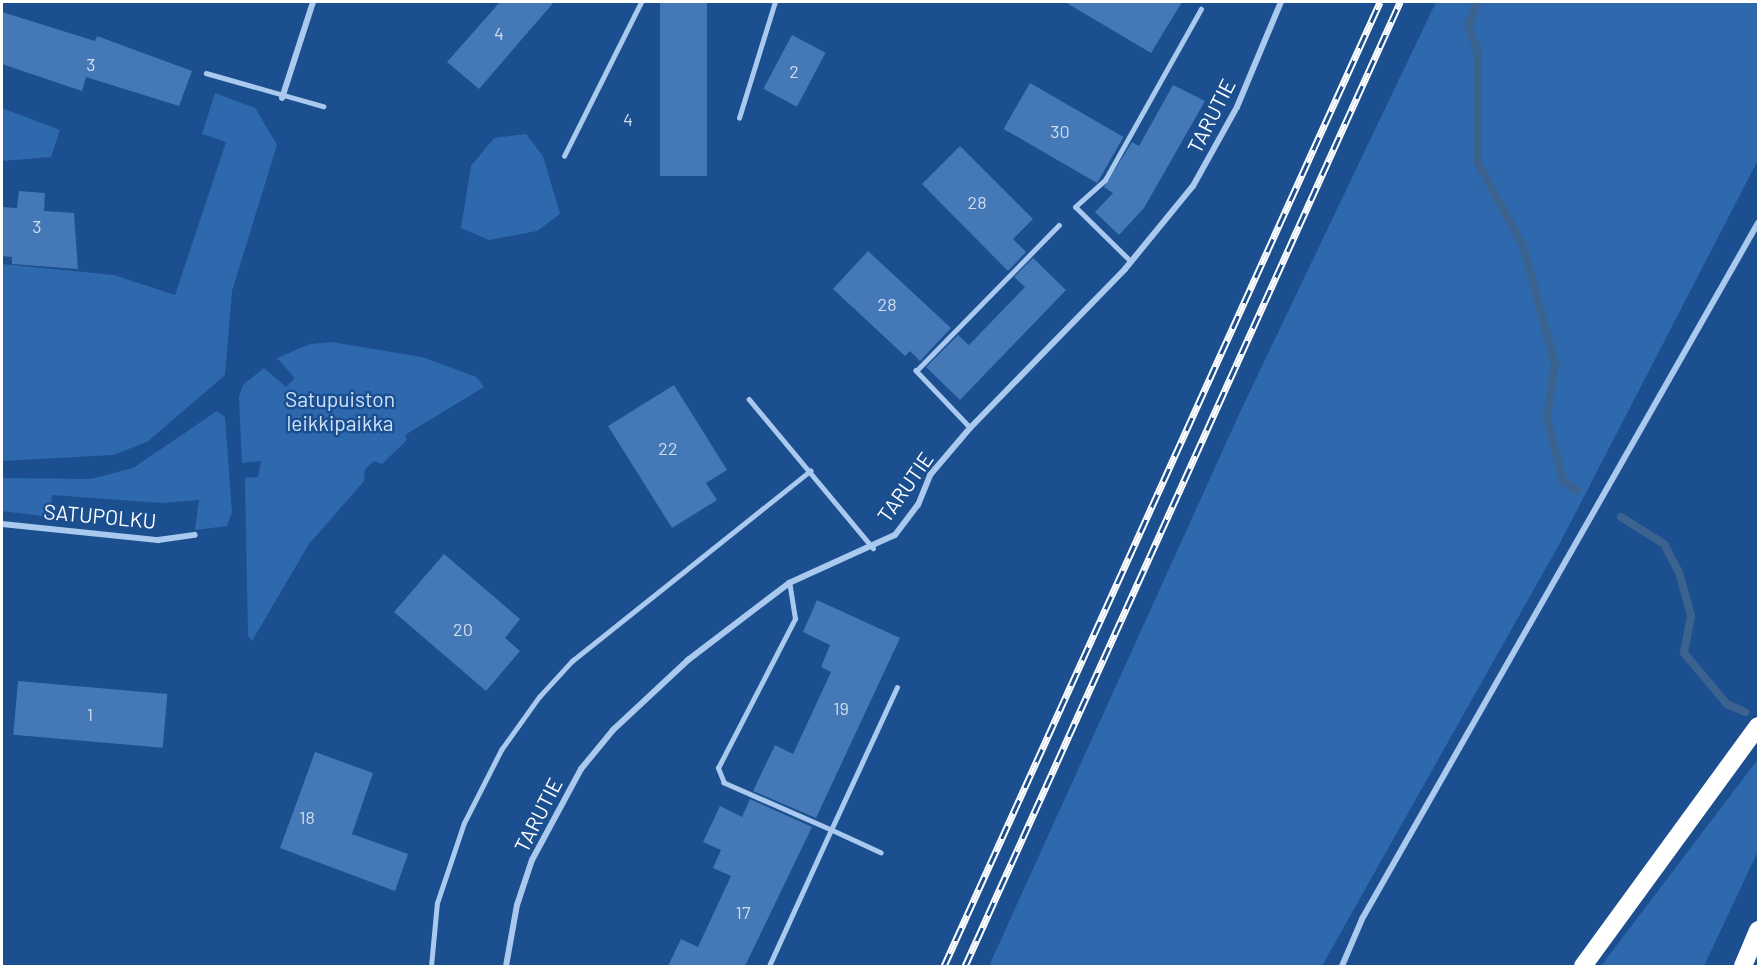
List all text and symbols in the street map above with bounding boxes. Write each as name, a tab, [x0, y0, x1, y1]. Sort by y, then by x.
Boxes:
house number: 4	[494, 22, 504, 44]
house number: 3	[86, 53, 96, 75]
house number: 2	[789, 60, 799, 82]
street label: TARUTIE	[1182, 75, 1240, 157]
house number: 4	[623, 108, 633, 130]
house number: 30	[1050, 120, 1070, 142]
house number: 28	[967, 191, 987, 213]
house number: 3	[32, 215, 42, 237]
house number: 28	[877, 293, 897, 315]
park label: Satupuiston leikkipaikka	[285, 386, 395, 436]
house number: 22	[658, 437, 678, 459]
street label: TARUTIE	[872, 447, 938, 527]
street label: SATUPOLKU	[43, 499, 157, 533]
house number: 20	[453, 618, 473, 640]
house number: 19	[833, 697, 849, 719]
house number: 1	[87, 703, 93, 725]
street label: TARUTIE	[509, 774, 567, 856]
house number: 18	[299, 806, 315, 828]
house number: 17	[736, 901, 750, 923]

